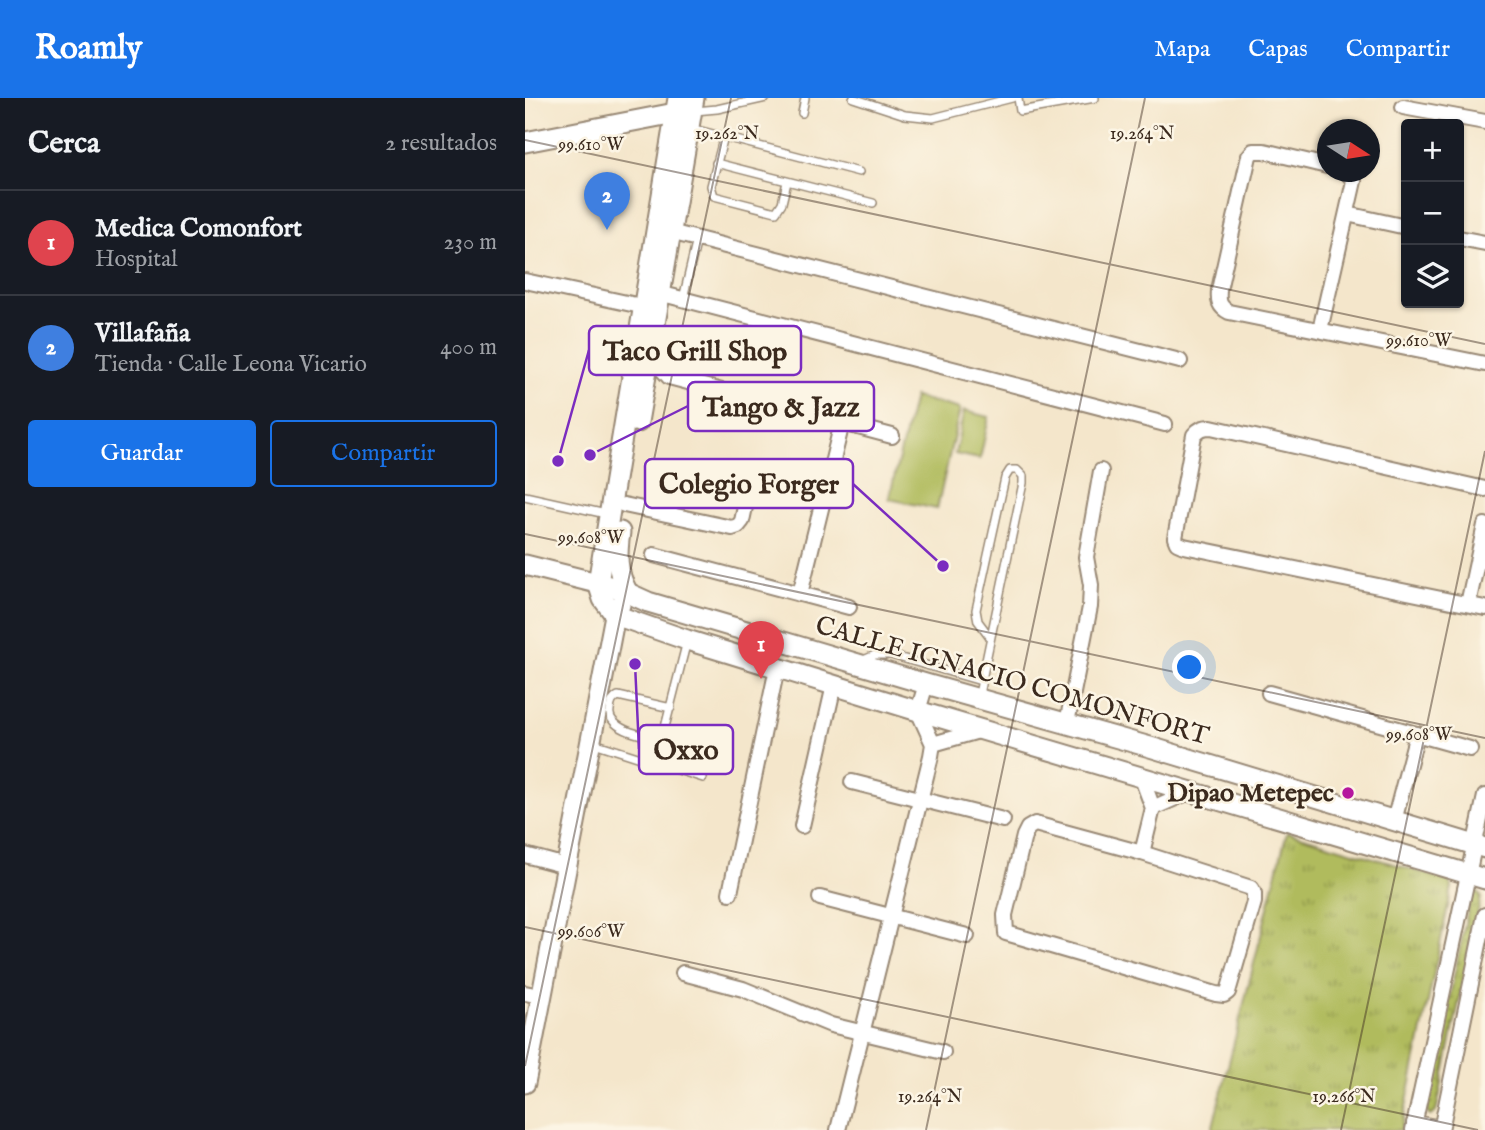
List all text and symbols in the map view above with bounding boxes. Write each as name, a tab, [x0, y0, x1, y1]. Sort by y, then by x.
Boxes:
text: Roamly	[35, 28, 142, 70]
text: Mapa	[1154, 34, 1210, 65]
text: Capas	[1248, 34, 1308, 65]
text: Compartir	[1346, 34, 1450, 65]
north arrow	[1317, 119, 1380, 182]
map controls	[1401, 119, 1464, 308]
button: +	[1401, 119, 1464, 182]
text: 19.262°N	[695, 123, 760, 146]
text: 19.264°N	[1110, 123, 1175, 146]
text: Cerca	[28, 125, 100, 163]
text: 2 resultados	[385, 129, 497, 158]
text: 99.610°W	[557, 134, 625, 157]
pin: 2	[584, 172, 630, 230]
button: −	[1401, 182, 1464, 245]
text: Medica Comonfort	[95, 212, 302, 245]
text: 1	[47, 228, 55, 257]
text: 230 m	[444, 228, 497, 257]
text: Hospital	[95, 245, 177, 274]
button: layers	[1401, 245, 1464, 308]
text: Villafaña	[95, 317, 190, 350]
callout: Taco Grill Shop	[589, 326, 801, 375]
text: 99.610°W	[1385, 330, 1453, 353]
text: 2	[46, 333, 56, 362]
text: 400 m	[440, 333, 497, 362]
text: Taco Grill Shop	[602, 335, 787, 370]
text: Tienda · Calle Leona Vicario	[95, 350, 367, 379]
callout: Tango & Jazz	[688, 382, 874, 431]
text: Tango & Jazz	[701, 391, 860, 426]
button: Guardar	[28, 420, 256, 487]
button: Compartir	[270, 420, 497, 487]
callout: Colegio Forger	[645, 459, 853, 508]
text: Colegio Forger	[659, 468, 840, 503]
text: 99.608°W	[557, 527, 625, 550]
street label: CALLE IGNACIO COMONFORT	[811, 609, 1213, 753]
pin: 1	[738, 621, 784, 679]
your location	[1172, 650, 1206, 684]
text: 99.608°W	[1385, 724, 1453, 747]
callout: Oxxo	[639, 725, 733, 774]
text: Oxxo	[653, 734, 719, 769]
place label: Dipao Metepec	[1167, 777, 1334, 810]
marker: Dipao Metepec	[1340, 785, 1356, 801]
text: 99.606°W	[557, 921, 625, 944]
text: 19.264°N	[898, 1086, 963, 1109]
text: 19.266°N	[1312, 1086, 1376, 1109]

